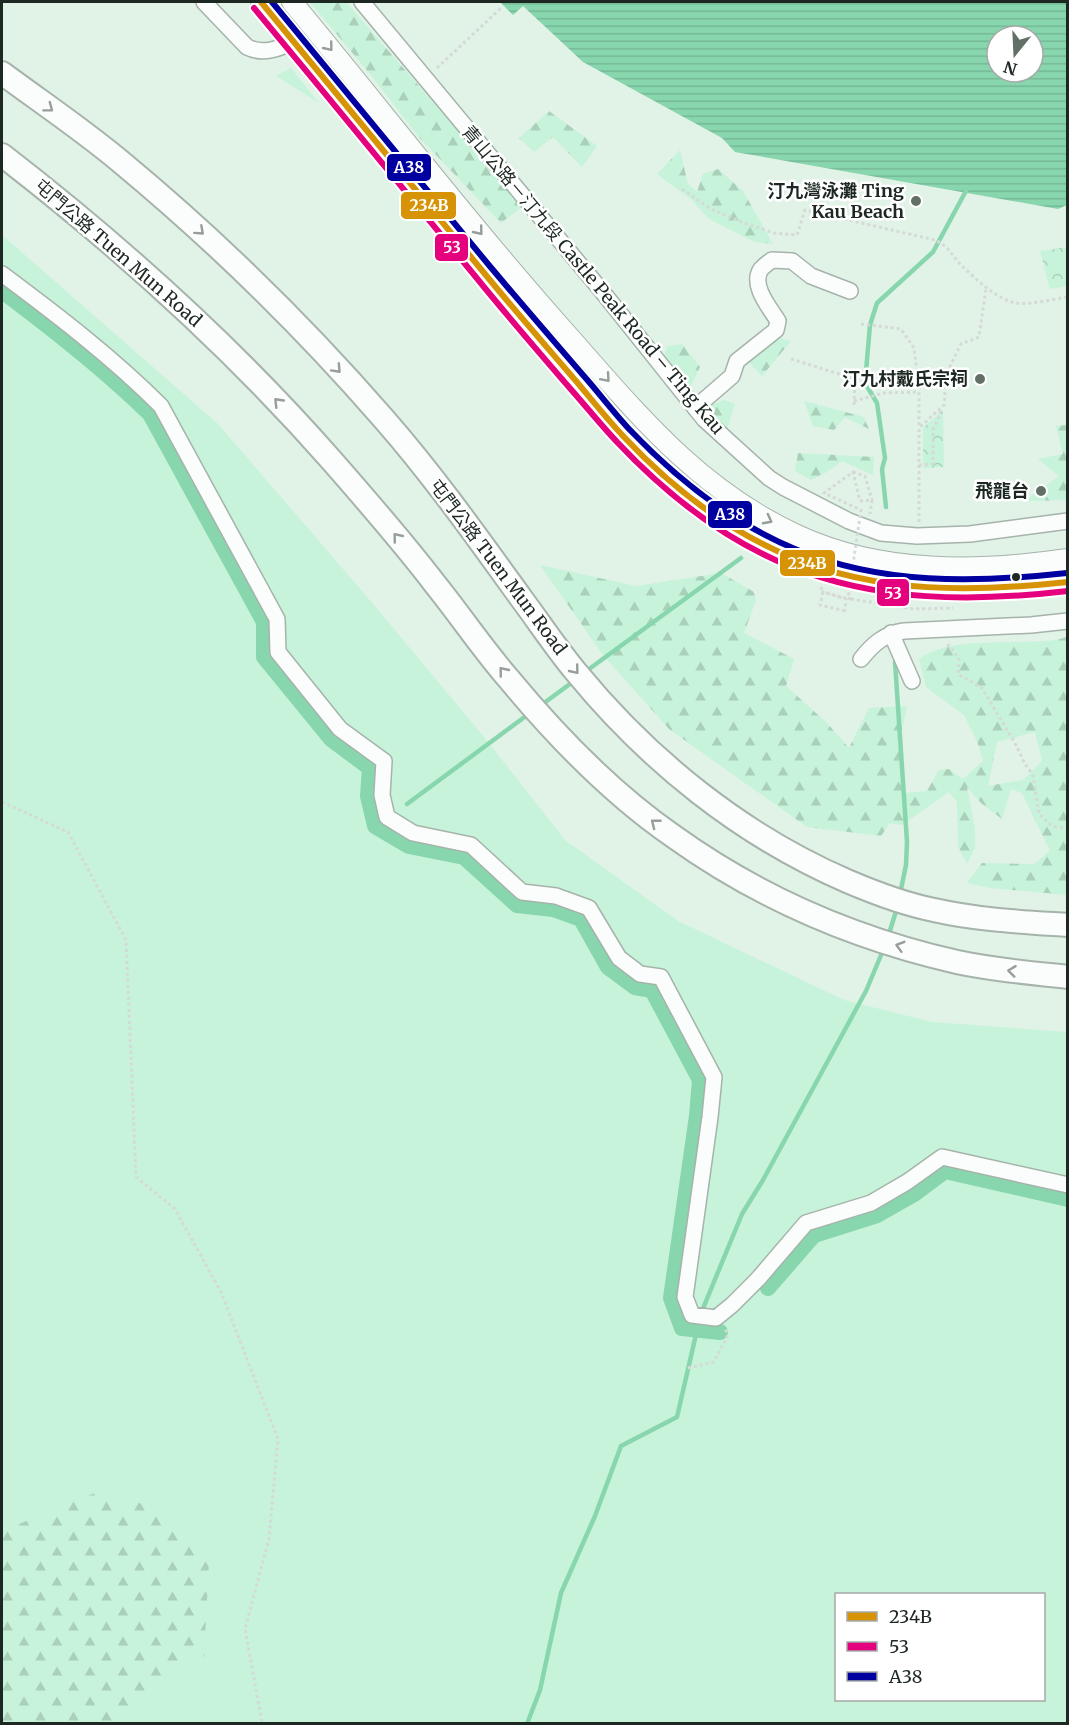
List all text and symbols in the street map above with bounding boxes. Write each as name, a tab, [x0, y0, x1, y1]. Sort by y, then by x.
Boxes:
north arrow	[985, 24, 1045, 84]
one-way arrow	[322, 40, 333, 51]
text: N	[1001, 57, 1019, 80]
one-way arrow	[42, 101, 53, 112]
street label: 青山公路－汀九段 Castle Peak Road – Ting Kau	[457, 120, 730, 439]
line badge: A38	[386, 153, 432, 182]
text: A38	[393, 157, 424, 177]
street label: 屯門公路 Tuen Mun Road	[30, 174, 207, 332]
place label: 汀九灣泳灘 Ting Kau Beach	[767, 179, 904, 223]
line badge: 234B	[400, 191, 457, 220]
marker: 汀九灣泳灘 Ting Kau Beach	[909, 194, 923, 208]
text: 234B	[409, 195, 449, 215]
one-way arrow	[193, 224, 204, 235]
one-way arrow	[472, 224, 483, 235]
line badge: 53	[434, 233, 469, 262]
text: 53	[443, 237, 461, 257]
one-way arrow	[330, 362, 341, 373]
place label: 汀九村戴氏宗祠	[842, 367, 968, 390]
one-way arrow	[599, 372, 610, 382]
marker: 汀九村戴氏宗祠	[973, 372, 987, 386]
one-way arrow	[274, 399, 285, 410]
street label: 屯門公路 Tuen Mun Road	[425, 474, 572, 659]
place label: 飛龍台	[975, 479, 1029, 502]
marker: 飛龍台	[1034, 484, 1048, 498]
line badge: A38	[707, 500, 753, 529]
text: A38	[714, 504, 745, 524]
one-way arrow	[761, 513, 772, 524]
one-way arrow	[393, 532, 404, 543]
line badge: 234B	[779, 549, 836, 577]
text: 234B	[787, 553, 827, 573]
unlabelled marker	[1010, 571, 1022, 583]
line badge: 53	[876, 578, 910, 607]
text: 53	[884, 583, 902, 603]
one-way arrow	[567, 663, 578, 674]
one-way arrow	[499, 667, 510, 678]
one-way arrow	[651, 819, 662, 830]
one-way arrow	[895, 941, 906, 953]
one-way arrow	[1007, 965, 1016, 977]
legend	[835, 1593, 1045, 1701]
text: 234B	[889, 1605, 932, 1628]
text: 53	[889, 1635, 909, 1658]
text: A38	[888, 1665, 923, 1688]

